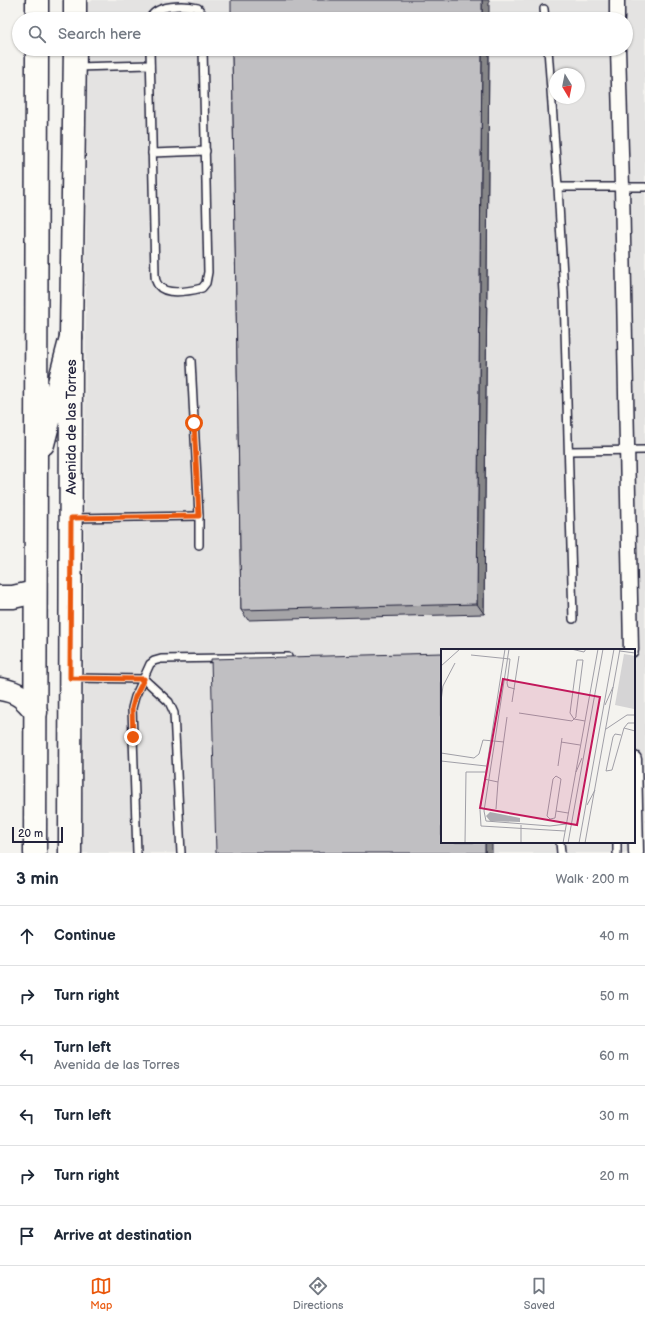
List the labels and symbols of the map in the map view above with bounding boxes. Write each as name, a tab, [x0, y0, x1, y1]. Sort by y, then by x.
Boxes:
north arrow	[549, 68, 585, 104]
street label: Avenida de las Torres	[63, 359, 80, 495]
route start	[185, 414, 203, 432]
inset map	[441, 649, 635, 843]
route end	[124, 728, 142, 746]
scale bar	[12, 825, 63, 844]

